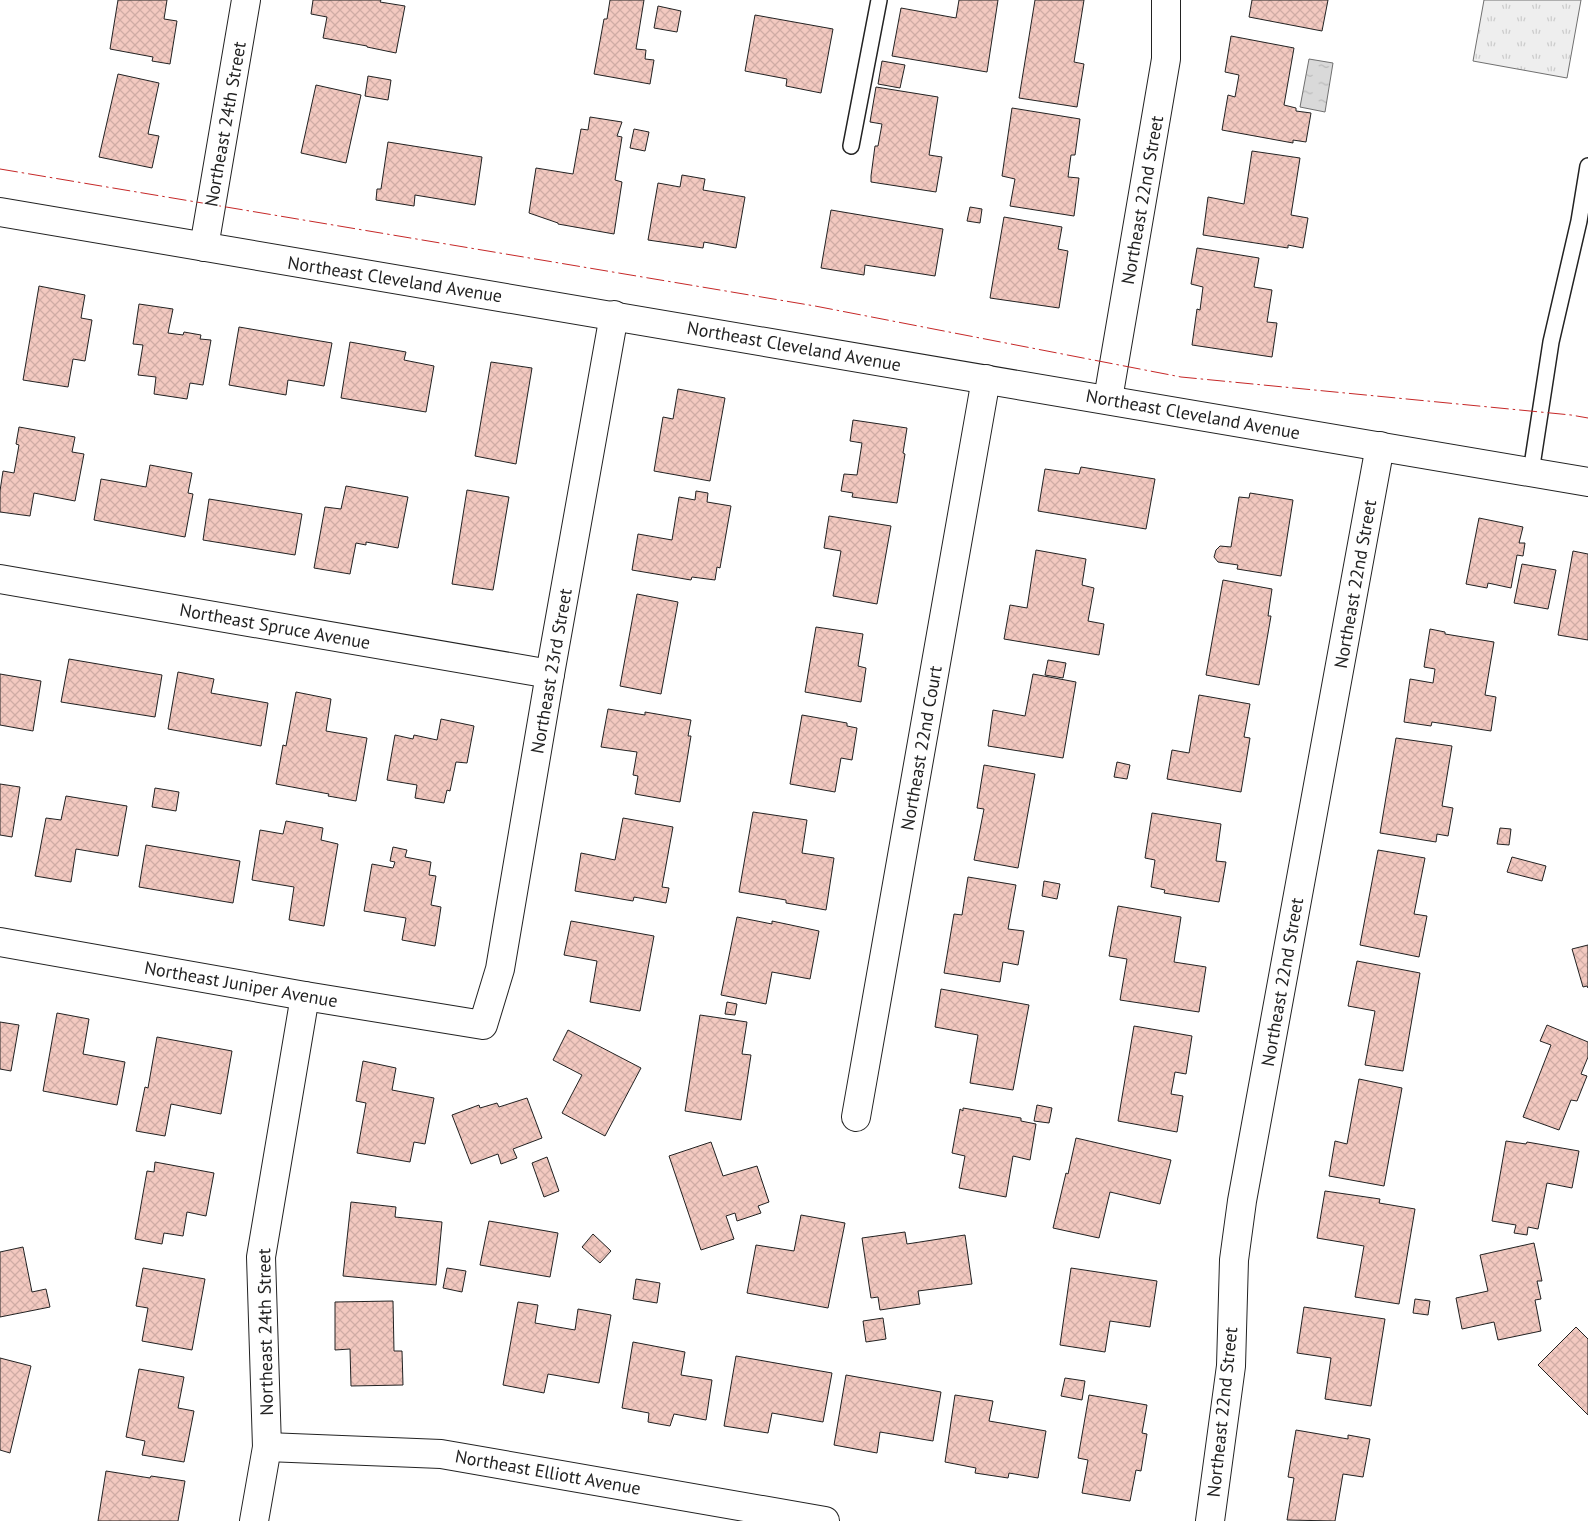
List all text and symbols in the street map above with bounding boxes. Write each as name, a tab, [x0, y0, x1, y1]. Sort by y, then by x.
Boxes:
street label: Northeast 24th Street	[199, 40, 251, 208]
street label: Northeast 22nd Street	[1116, 114, 1168, 286]
street label: Northeast Cleveland Avenue	[286, 251, 504, 307]
street label: Northeast Cleveland Avenue	[685, 316, 903, 376]
street label: Northeast Cleveland Avenue	[1084, 384, 1302, 444]
street label: Northeast 22nd Street	[1329, 498, 1381, 670]
street label: Northeast 23rd Street	[525, 587, 577, 755]
street label: Northeast Spruce Avenue	[178, 598, 372, 654]
street label: Northeast 22nd Court	[895, 664, 947, 832]
street label: Northeast 22nd Street	[1256, 896, 1308, 1068]
street label: Northeast Juniper Avenue	[142, 956, 340, 1012]
street label: Northeast 24th Street	[252, 1248, 278, 1416]
street label: Northeast 22nd Street	[1202, 1326, 1242, 1498]
street label: Northeast Elliott Avenue	[453, 1444, 643, 1500]

